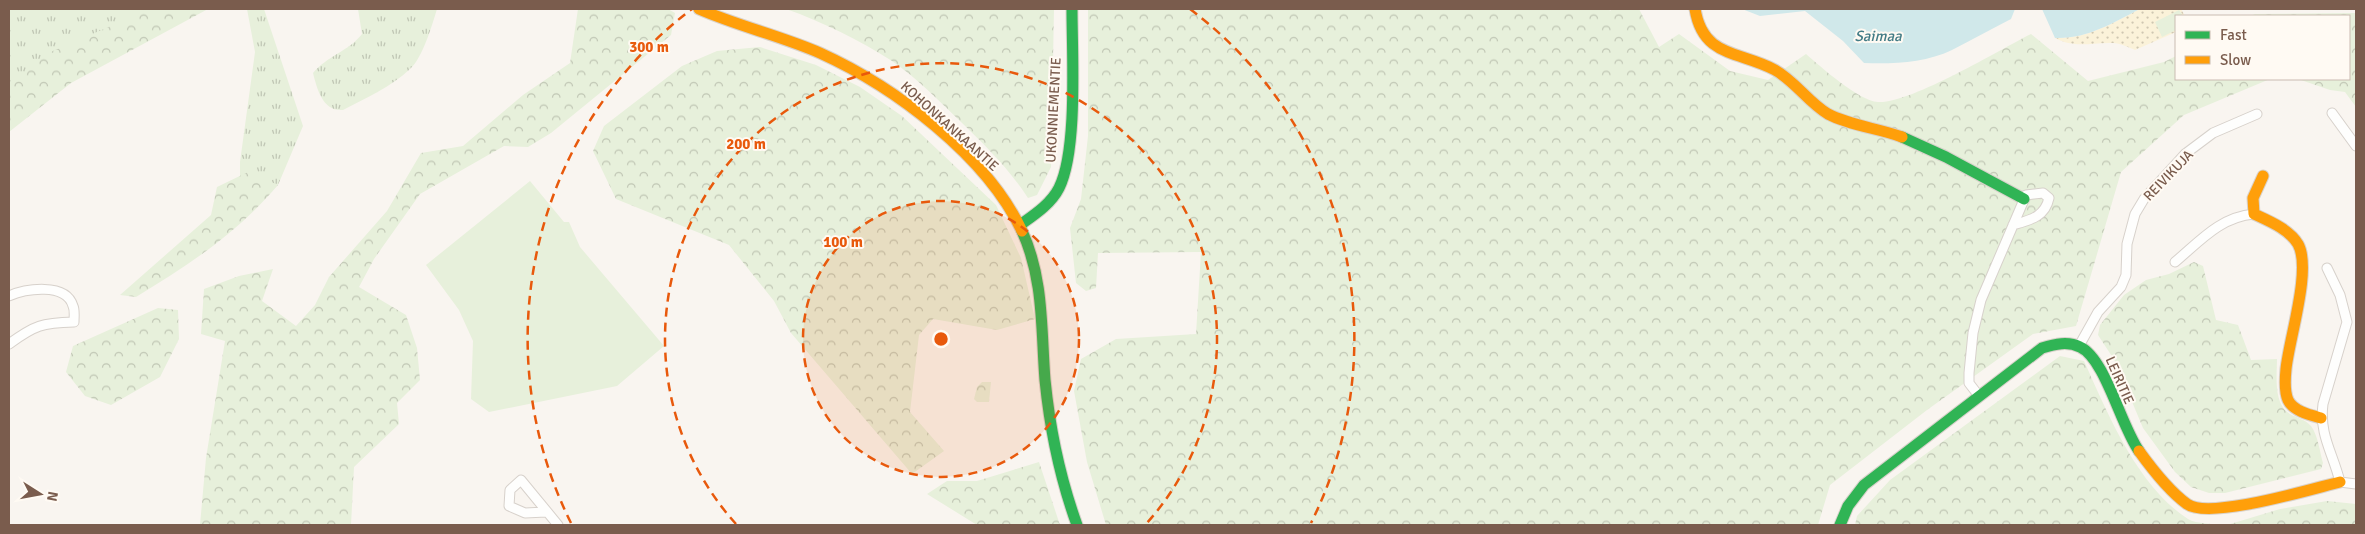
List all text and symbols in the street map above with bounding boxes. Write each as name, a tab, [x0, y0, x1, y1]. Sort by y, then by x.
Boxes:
legend	[2175, 15, 2350, 80]
text: Fast	[2220, 26, 2247, 44]
water label: Saimaa	[1854, 27, 1902, 45]
text: 300 m	[629, 38, 669, 56]
text: Slow	[2220, 51, 2251, 69]
street label: UKONNIEMENTIE	[1042, 57, 1065, 163]
street label: KOHONKANKAANTIE	[897, 78, 1002, 175]
text: 200 m	[726, 135, 766, 153]
street label: REIVIKUJA	[2140, 146, 2197, 204]
text: 100 m	[823, 233, 863, 251]
centre of rings	[932, 330, 950, 348]
street label: LEIRITIE	[2101, 354, 2138, 407]
north arrow	[15, 469, 65, 519]
text: N	[43, 490, 62, 503]

